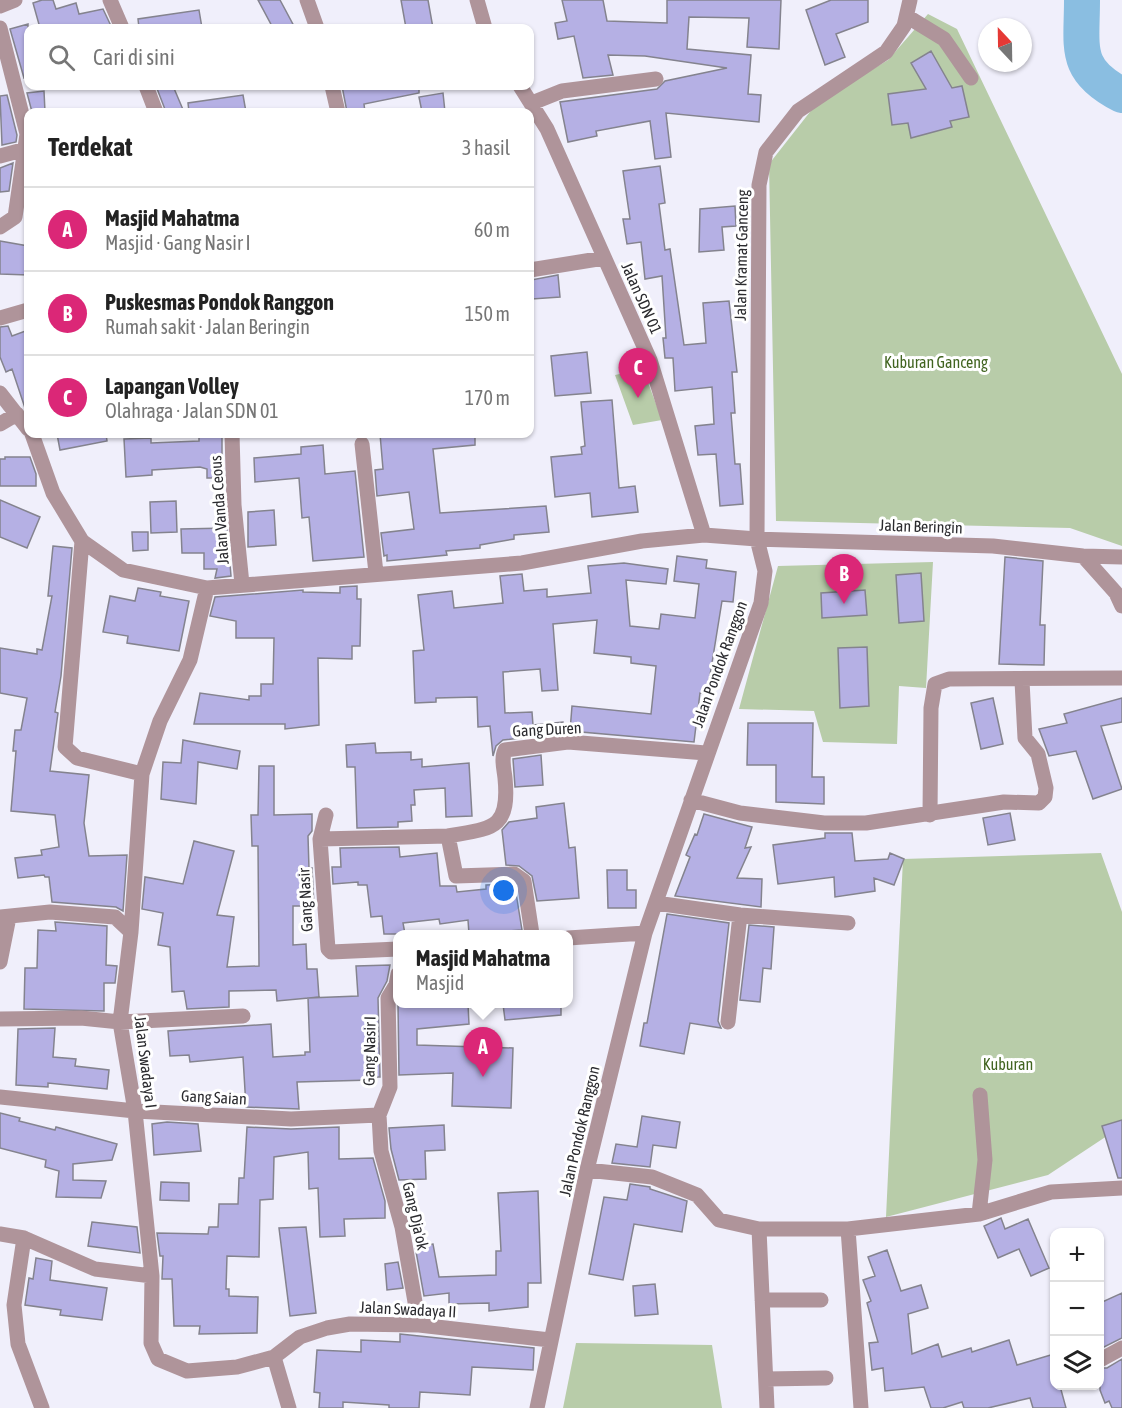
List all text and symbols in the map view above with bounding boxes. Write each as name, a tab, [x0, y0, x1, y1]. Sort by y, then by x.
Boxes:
north arrow	[978, 18, 1032, 72]
search box	[24, 24, 534, 90]
icon: search	[45, 41, 78, 74]
text: Cari di sini	[93, 44, 175, 70]
text: Terdekat	[48, 132, 132, 162]
text: 3 hasil	[462, 136, 510, 159]
street label: Jalan Kramat Ganceng	[731, 189, 752, 321]
text: Masjid Mahatma	[105, 205, 240, 231]
text: A	[63, 218, 72, 241]
text: 60 m	[474, 218, 510, 241]
text: Masjid · Gang Nasir I	[105, 231, 251, 254]
street label: Jalan SDN 01	[618, 259, 666, 337]
text: Puskesmas Pondok Ranggon	[105, 289, 334, 315]
text: B	[63, 302, 72, 325]
text: 150 m	[465, 302, 510, 325]
text: Rumah sakit · Jalan Beringin	[105, 315, 310, 338]
pin: C	[618, 348, 658, 398]
park label: Kuburan Ganceng	[884, 353, 988, 372]
text: Lapangan Volley	[105, 373, 239, 399]
text: C	[63, 386, 72, 409]
text: 170 m	[465, 386, 510, 409]
text: Olahraga · Jalan SDN 01	[105, 399, 279, 422]
street label: Jalan Vanda Ceous	[206, 455, 232, 565]
street label: Jalan Beringin	[879, 516, 963, 537]
pin: B	[824, 554, 864, 604]
street label: Jalan Pondok Ranggon	[688, 598, 751, 730]
street label: Gang Duren	[512, 718, 582, 741]
street label: Gang Nasir	[294, 867, 317, 932]
your location	[489, 876, 518, 905]
popup	[393, 930, 573, 1008]
text: Masjid Mahatma	[416, 945, 550, 971]
text: Masjid	[416, 971, 464, 994]
street label: Jalan Swadaya I	[130, 1015, 161, 1109]
street label: Gang Nasir I	[359, 1016, 380, 1086]
pin: A	[464, 1028, 502, 1077]
park label: Kuburan	[983, 1055, 1033, 1073]
street label: Jalan Pondok Ranggon	[555, 1064, 604, 1198]
street label: Gang Saian	[181, 1086, 247, 1109]
street label: Gang Dja'ok	[398, 1180, 433, 1252]
map controls	[1050, 1228, 1104, 1390]
button: +	[1050, 1228, 1104, 1282]
button: −	[1050, 1282, 1104, 1336]
street label: Jalan Swadaya II	[359, 1297, 457, 1322]
button: layers	[1050, 1336, 1104, 1390]

